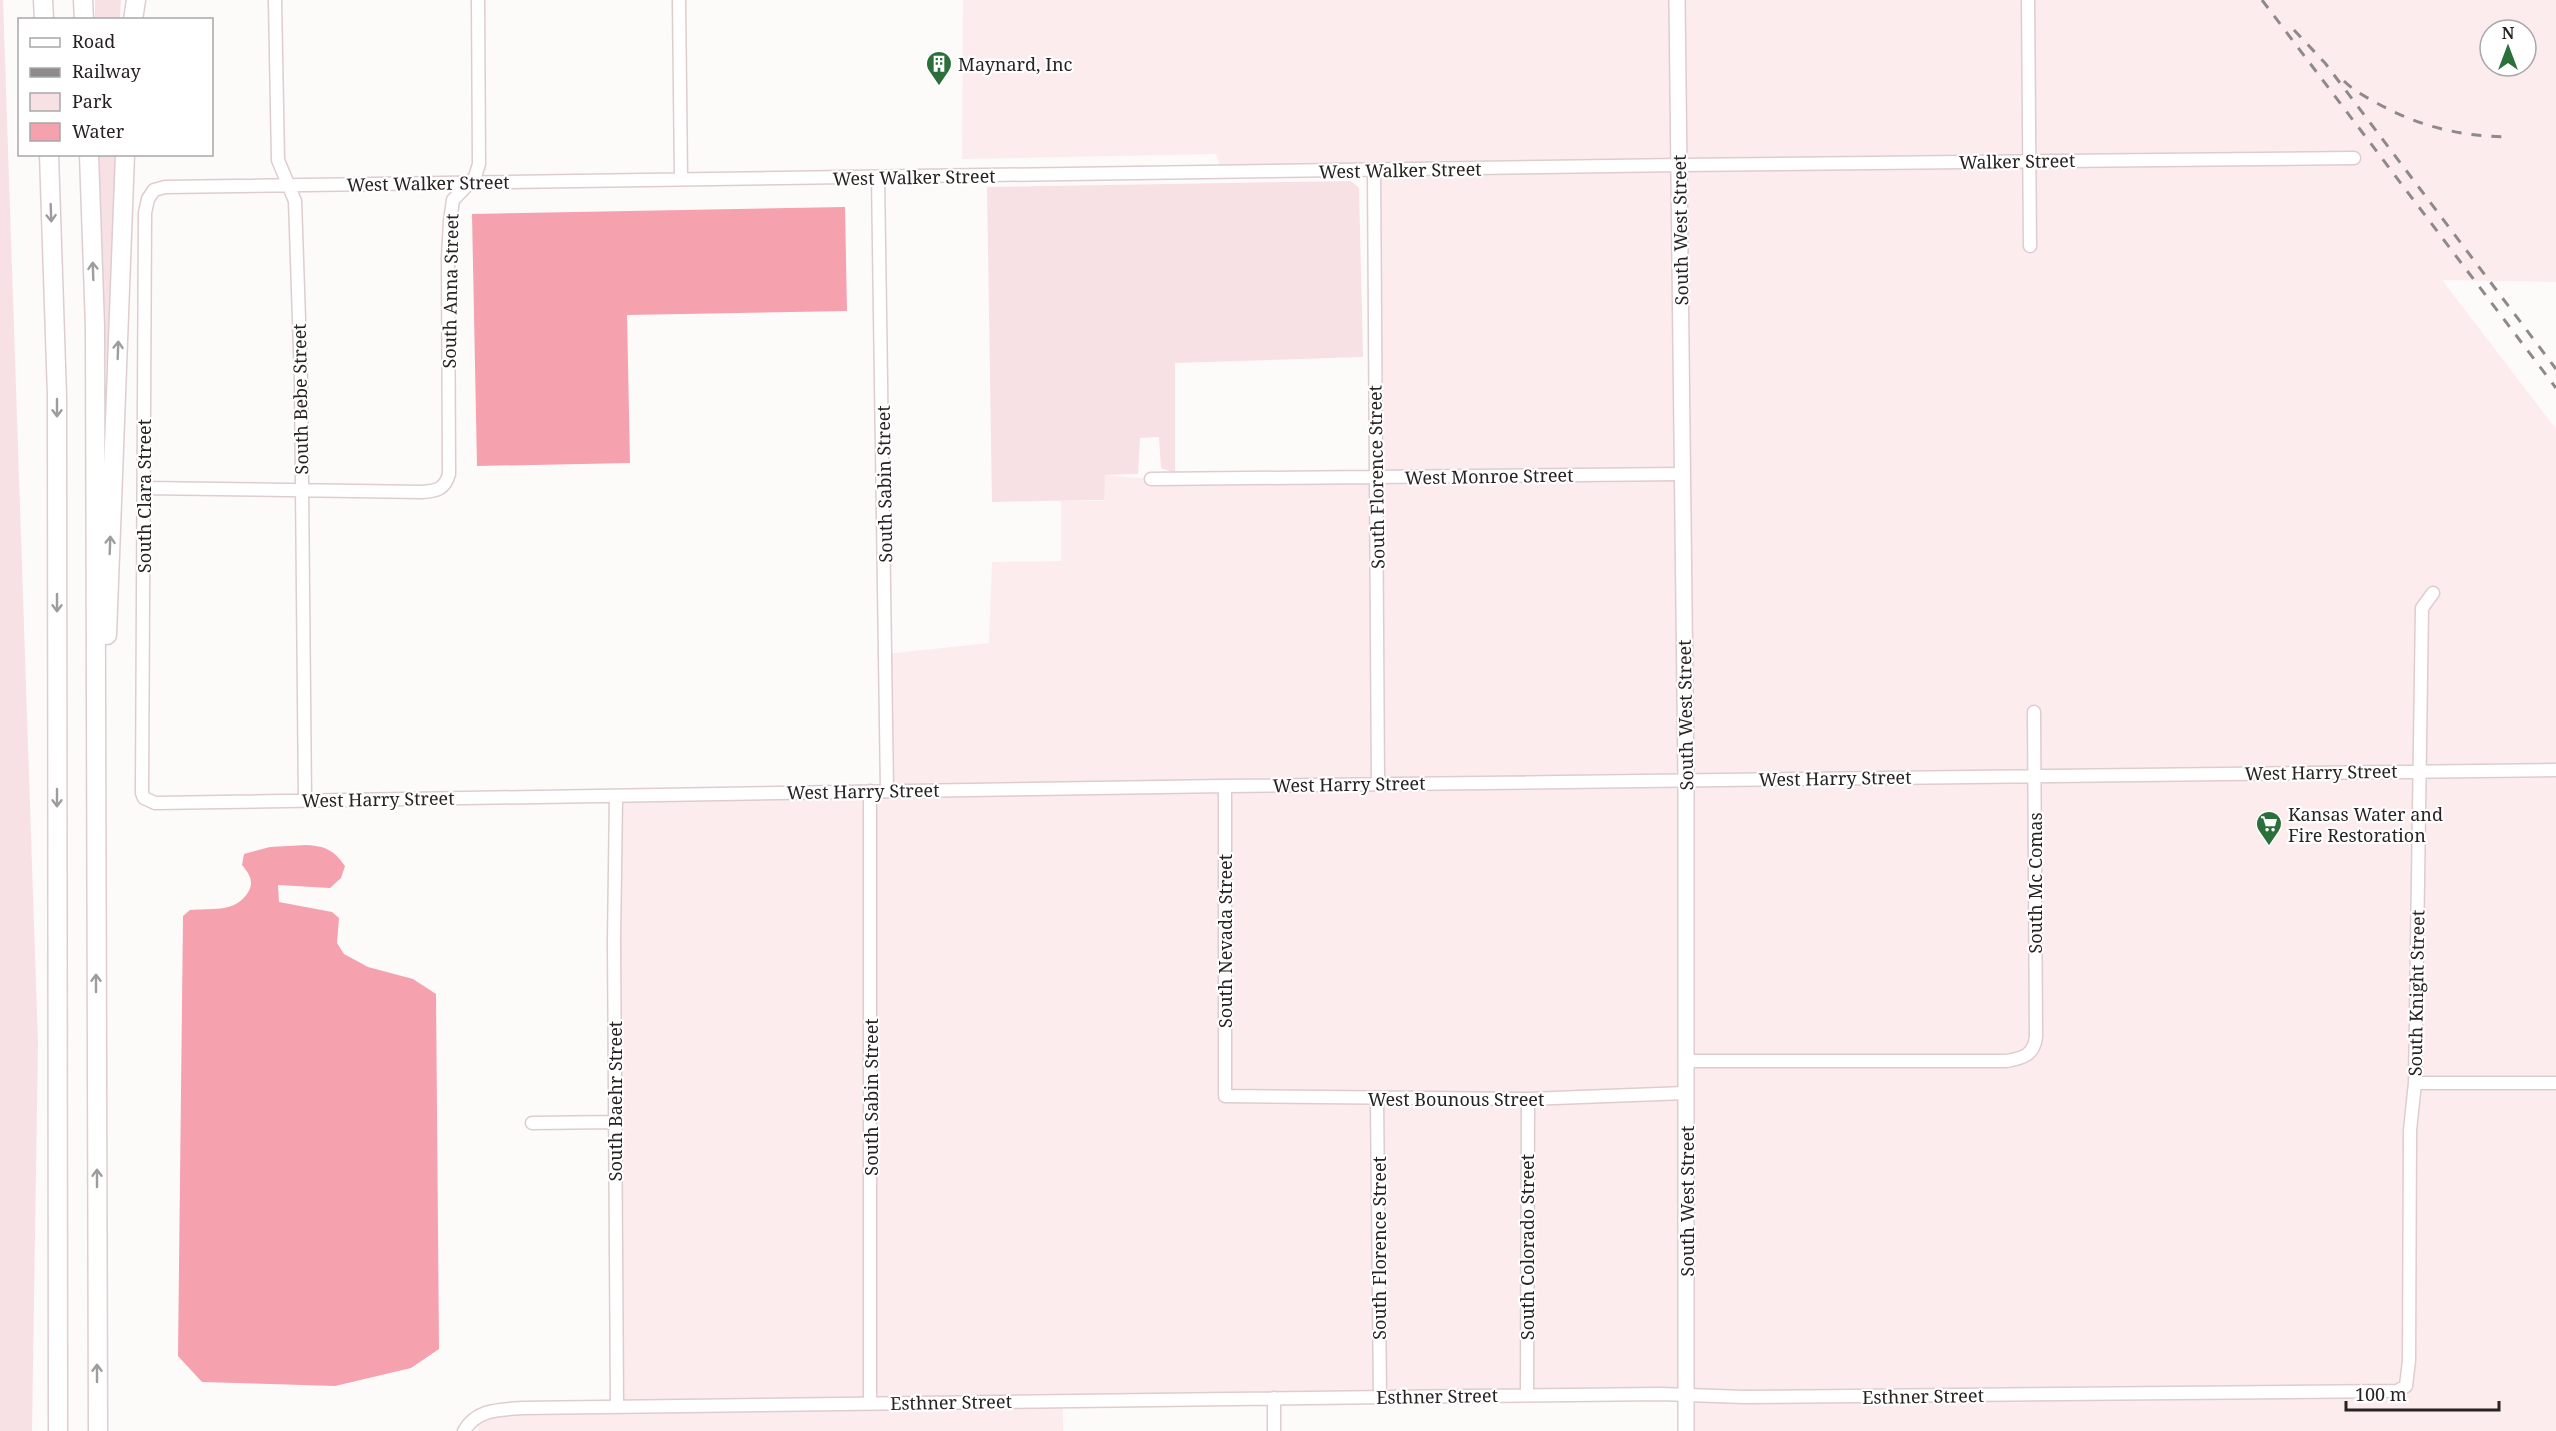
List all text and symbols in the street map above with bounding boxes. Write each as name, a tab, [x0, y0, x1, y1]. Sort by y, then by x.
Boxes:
legend	[18, 18, 213, 156]
north arrow	[2478, 18, 2538, 78]
text: N	[2502, 22, 2515, 44]
text: Road	[72, 29, 115, 53]
building icon: Maynard, Inc	[924, 49, 954, 87]
place label: Maynard, Inc	[958, 52, 1072, 76]
text: Railway	[72, 59, 142, 83]
text: Park	[72, 89, 112, 113]
text: Water	[72, 119, 125, 143]
street label: Walker Street	[1959, 148, 2075, 174]
street label: South West Street	[1667, 154, 1693, 306]
street label: West Walker Street	[1318, 157, 1482, 183]
street label: West Walker Street	[832, 164, 996, 190]
street label: West Walker Street	[346, 170, 510, 196]
one-way arrow	[45, 202, 57, 222]
street label: South Anna Street	[437, 213, 463, 369]
one-way arrow	[87, 261, 99, 281]
street label: South Bebe Street	[287, 323, 313, 475]
one-way arrow	[112, 341, 123, 361]
street label: South Florence Street	[1362, 385, 1390, 569]
one-way arrow	[51, 397, 63, 417]
street label: South Sabin Street	[871, 405, 897, 563]
street label: South Clara Street	[132, 419, 156, 573]
street label: West Monroe Street	[1404, 463, 1574, 489]
one-way arrow	[105, 535, 116, 555]
one-way arrow	[51, 592, 63, 612]
street label: South West Street	[1672, 639, 1698, 791]
street label: West Harry Street	[2244, 759, 2398, 785]
street label: West Harry Street	[1758, 765, 1912, 791]
street label: West Harry Street	[1272, 771, 1426, 797]
street label: West Harry Street	[786, 778, 940, 804]
street label: West Harry Street	[301, 786, 455, 812]
one-way arrow	[51, 787, 63, 807]
place label: Kansas Water and Fire Restoration	[2288, 802, 2443, 847]
supermarket icon: Kansas Water and Fire Restoration	[2254, 809, 2284, 847]
street label: South Mc Comas	[2023, 812, 2047, 954]
street label: South Nevada Street	[1213, 854, 1237, 1028]
street label: South Knight Street	[2403, 910, 2429, 1076]
one-way arrow	[90, 973, 102, 993]
street label: South Sabin Street	[859, 1018, 883, 1176]
street label: South Baehr Street	[603, 1021, 627, 1181]
street label: West Bounous Street	[1368, 1087, 1544, 1111]
street label: South West Street	[1675, 1126, 1699, 1276]
street label: South Colorado Street	[1515, 1154, 1539, 1340]
street label: South Florence Street	[1367, 1156, 1391, 1340]
one-way arrow	[91, 1168, 103, 1188]
one-way arrow	[91, 1363, 103, 1383]
scale bar	[2346, 1374, 2499, 1412]
text: 100 m	[2355, 1382, 2407, 1406]
street label: Esthner Street	[1376, 1383, 1498, 1409]
street label: Esthner Street	[1862, 1383, 1984, 1409]
street label: Esthner Street	[890, 1389, 1012, 1415]

